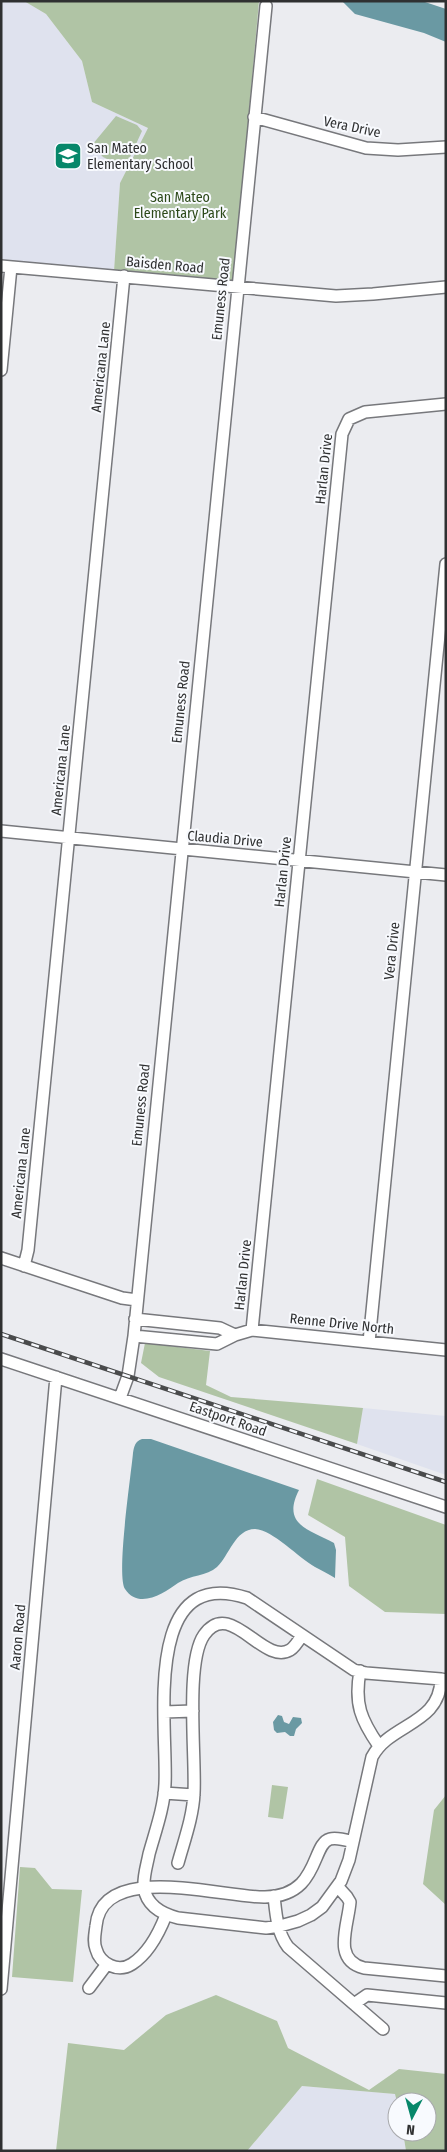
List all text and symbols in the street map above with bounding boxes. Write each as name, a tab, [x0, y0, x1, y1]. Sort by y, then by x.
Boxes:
street label: Vera Drive	[322, 113, 382, 141]
place label: San Mateo Elementary School	[87, 140, 194, 173]
school or university icon: San Mateo Elementary School	[53, 141, 83, 171]
park label: San Mateo Elementary Park	[134, 189, 227, 222]
street label: Baisden Road	[125, 253, 205, 277]
street label: Emuness Road	[208, 257, 234, 341]
street label: Americana Lane	[88, 321, 114, 413]
street label: Harlan Drive	[312, 433, 336, 505]
street label: Emuness Road	[168, 660, 194, 744]
street label: Americana Lane	[48, 724, 74, 816]
street label: Claudia Drive	[187, 827, 263, 851]
street label: Harlan Drive	[271, 836, 295, 908]
street label: Vera Drive	[381, 921, 403, 981]
street label: Emuness Road	[128, 1063, 154, 1147]
street label: Americana Lane	[8, 1127, 34, 1219]
street label: Harlan Drive	[231, 1239, 255, 1311]
street label: Renne Drive North	[289, 1310, 395, 1338]
street label: Eastport Road	[187, 1398, 269, 1440]
street label: Aaron Road	[7, 1603, 29, 1671]
north arrow	[387, 2092, 437, 2142]
text: N	[406, 2121, 416, 2138]

